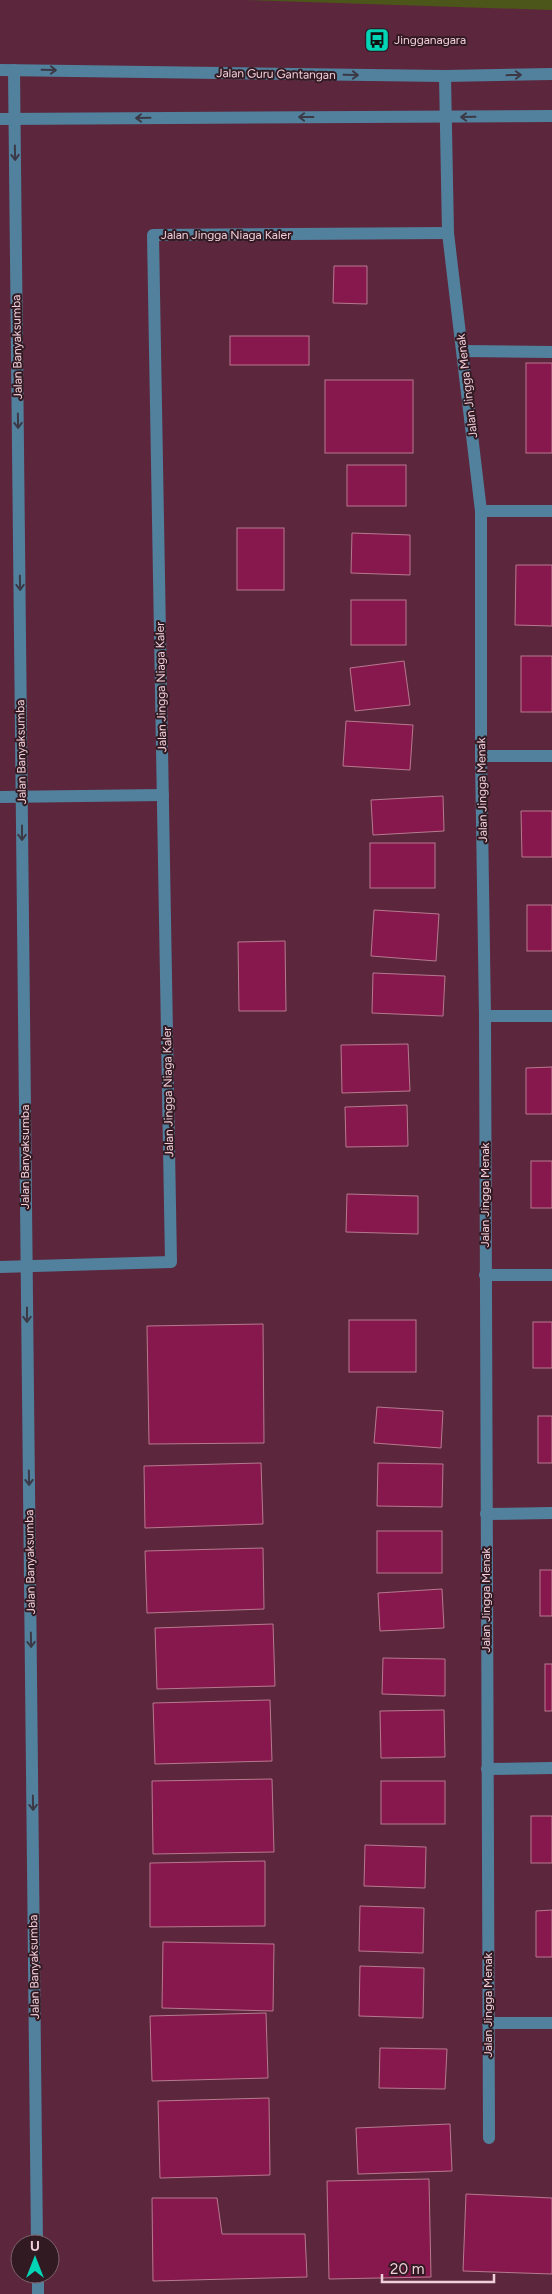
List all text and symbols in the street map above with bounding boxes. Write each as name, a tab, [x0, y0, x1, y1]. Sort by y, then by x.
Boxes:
bus stop icon: Jingganagara	[364, 27, 390, 53]
place label: Jingganagara	[394, 33, 466, 47]
one-way arrow	[40, 65, 56, 75]
street label: Jalan Guru Gantangan	[216, 66, 336, 82]
one-way arrow	[342, 70, 359, 80]
one-way arrow	[505, 70, 521, 80]
one-way arrow	[298, 112, 314, 122]
one-way arrow	[461, 112, 477, 122]
one-way arrow	[136, 113, 152, 123]
one-way arrow	[10, 145, 20, 161]
street label: Jalan Jingga Niaga Kaler	[161, 228, 291, 242]
street label: Jalan Banyaksumba	[9, 295, 25, 399]
street label: Jalan Jingga Menak	[454, 333, 480, 439]
one-way arrow	[13, 412, 23, 429]
one-way arrow	[15, 575, 25, 591]
street label: Jalan Jingga Niaga Kaler	[153, 622, 169, 752]
street label: Jalan Banyaksumba	[13, 700, 29, 804]
street label: Jalan Jingga Menak	[474, 737, 490, 843]
one-way arrow	[17, 825, 27, 841]
street label: Jalan Jingga Niaga Kaler	[160, 1027, 176, 1157]
street label: Jalan Banyaksumba	[18, 1105, 32, 1209]
street label: Jalan Jingga Menak	[478, 1142, 492, 1247]
one-way arrow	[22, 1306, 32, 1323]
one-way arrow	[24, 1469, 34, 1485]
street label: Jalan Banyaksumba	[22, 1510, 38, 1614]
street label: Jalan Jingga Menak	[479, 1547, 493, 1652]
one-way arrow	[26, 1632, 36, 1648]
one-way arrow	[28, 1794, 38, 1810]
street label: Jalan Banyaksumba	[26, 1915, 42, 2019]
street label: Jalan Jingga Menak	[481, 1952, 495, 2057]
north arrow	[10, 2234, 60, 2284]
text: U	[30, 2238, 40, 2255]
scale bar	[382, 2252, 494, 2284]
text: 20 m	[390, 2260, 424, 2278]

